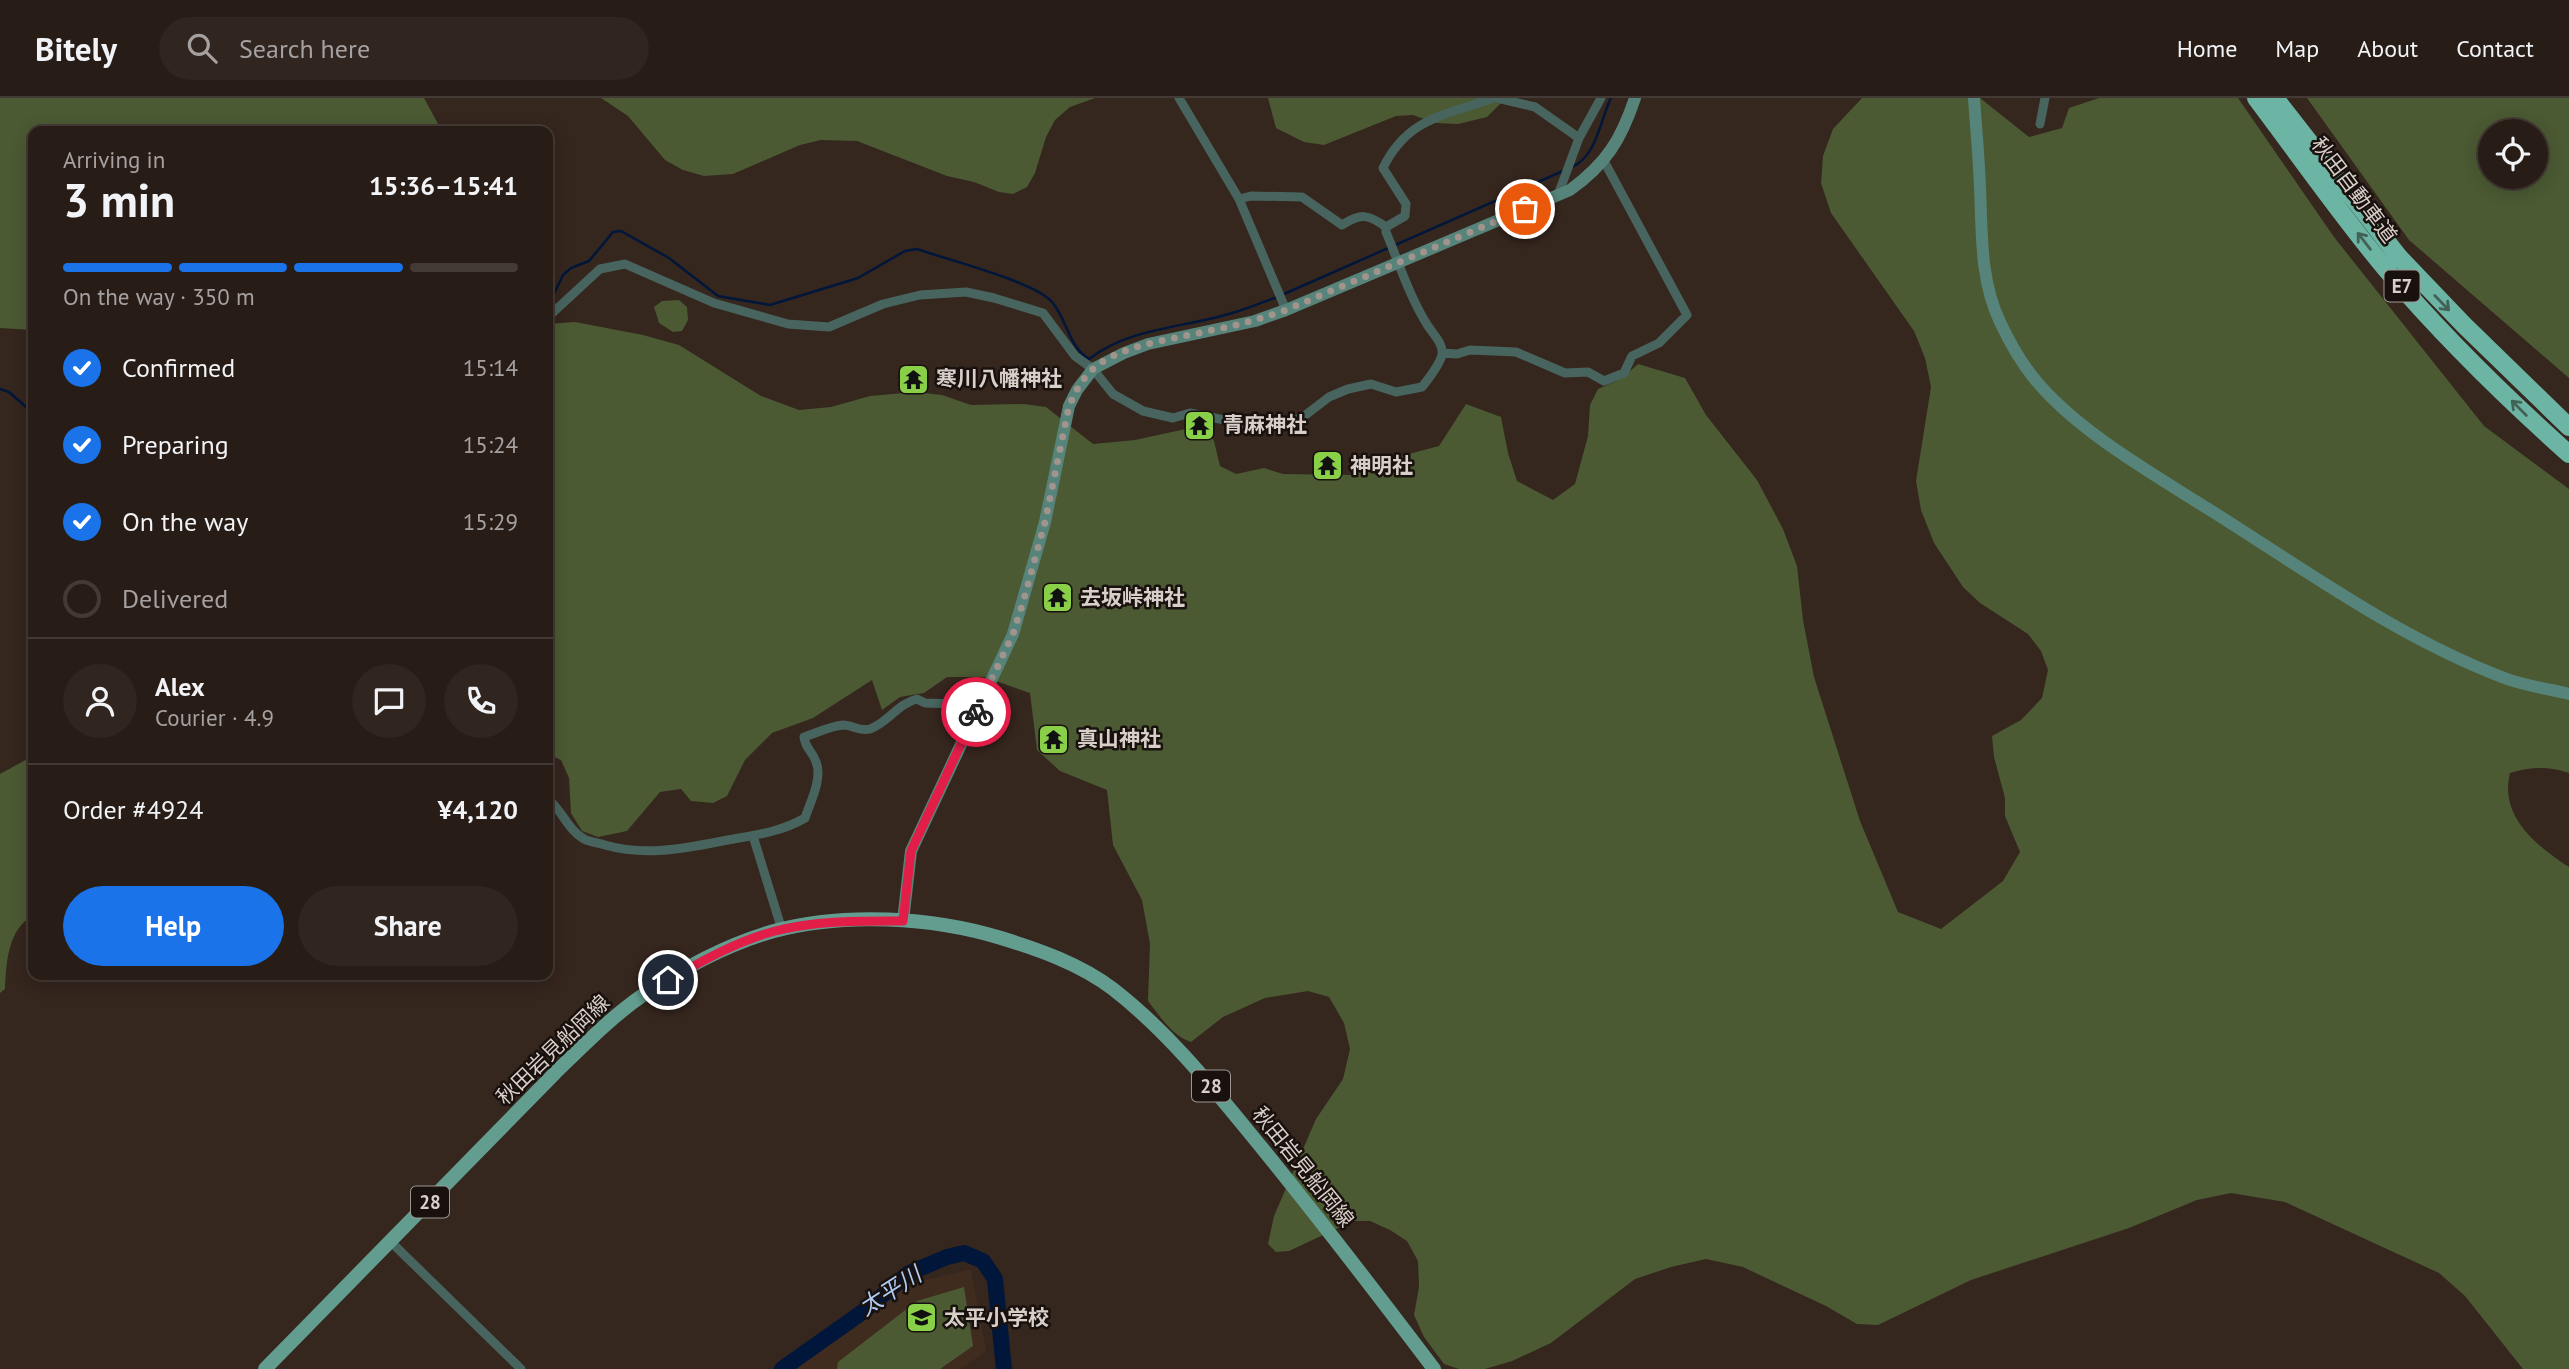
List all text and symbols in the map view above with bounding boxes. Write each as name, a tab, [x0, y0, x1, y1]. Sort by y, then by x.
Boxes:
search box	[159, 17, 649, 80]
text: Bitely	[35, 27, 117, 70]
icon: search	[183, 29, 221, 67]
text: Search here	[239, 32, 370, 65]
text: Home	[2177, 33, 2237, 64]
text: Map	[2275, 33, 2319, 64]
text: About	[2357, 33, 2418, 64]
text: Contact	[2456, 33, 2534, 64]
map controls	[2478, 119, 2548, 189]
button: locate	[2478, 119, 2548, 189]
street label: 秋田自動車道	[2306, 131, 2403, 248]
text: Arriving in	[63, 145, 165, 174]
text: 15:36–15:41	[369, 169, 518, 202]
text: 3 min	[63, 170, 175, 230]
pin	[1495, 179, 1555, 239]
icon: bag	[1506, 190, 1544, 228]
one-way arrow	[2357, 232, 2372, 250]
road number: E7	[2384, 270, 2420, 302]
text: On the way · 350 m	[63, 282, 255, 311]
one-way arrow	[2434, 294, 2451, 311]
icon: check	[63, 349, 101, 387]
text: Confirmed	[122, 351, 235, 384]
text: 15:14	[463, 353, 518, 382]
temple icon: 寒川八幡神社	[896, 362, 930, 396]
place label: 寒川八幡神社	[936, 365, 1062, 392]
one-way arrow	[2510, 399, 2527, 416]
temple icon: 青麻神社	[1183, 408, 1217, 442]
place label: 青麻神社	[1223, 411, 1307, 438]
icon: check	[63, 426, 101, 464]
text: Preparing	[122, 428, 229, 461]
text: 15:24	[463, 430, 518, 459]
temple icon: 神明社	[1310, 449, 1344, 483]
place label: 神明社	[1350, 452, 1413, 479]
icon: check	[63, 503, 101, 541]
text: On the way	[122, 505, 248, 538]
text: 15:29	[463, 507, 518, 536]
temple icon: 去坂峠神社	[1040, 581, 1074, 615]
text: Delivered	[122, 582, 228, 615]
place label: 去坂峠神社	[1080, 584, 1185, 611]
button: person	[63, 664, 137, 738]
button: chat	[352, 664, 426, 738]
button: phone	[444, 664, 518, 738]
text: Alex	[155, 670, 205, 703]
courier	[941, 677, 1011, 747]
icon: bike	[957, 693, 995, 731]
text: Courier · 4.9	[155, 703, 274, 732]
temple icon: 真山神社	[1037, 722, 1071, 756]
place label: 真山神社	[1077, 725, 1161, 752]
text: Order #4924	[63, 793, 203, 826]
text: ¥4,120	[438, 793, 518, 826]
button: Help	[63, 886, 284, 966]
button: Share	[298, 886, 518, 966]
pin	[638, 950, 698, 1010]
icon: home	[649, 961, 687, 999]
street label: 秋田岩見船岡線	[490, 989, 615, 1110]
road number: 28	[1192, 1070, 1230, 1102]
street label: 秋田岩見船岡線	[1247, 1101, 1360, 1232]
road number: 28	[411, 1186, 449, 1218]
water label: 太平川	[853, 1258, 929, 1322]
school or university icon: 太平小学校	[904, 1301, 938, 1335]
place label: 太平小学校	[944, 1304, 1049, 1331]

